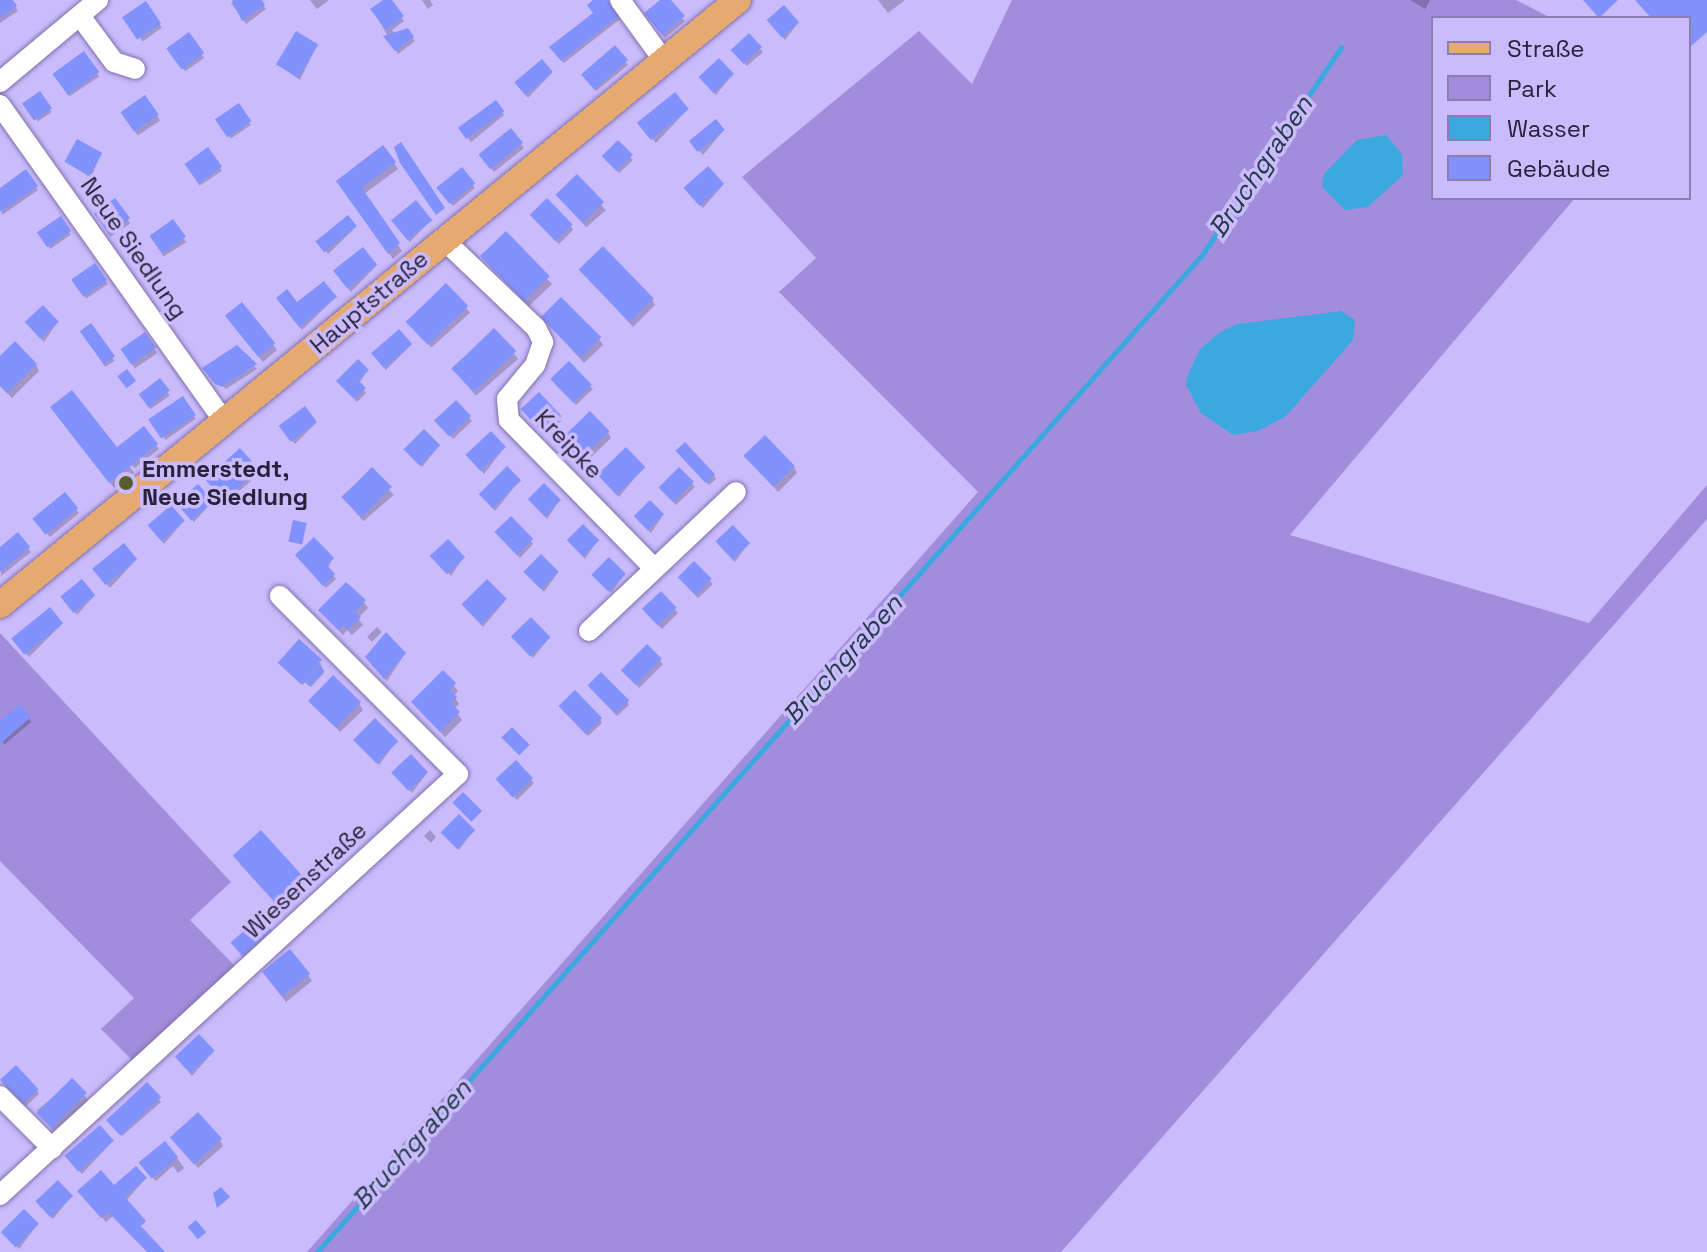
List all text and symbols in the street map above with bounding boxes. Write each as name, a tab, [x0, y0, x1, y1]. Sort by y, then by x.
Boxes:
legend	[1431, 16, 1691, 200]
text: Straße	[1507, 33, 1584, 64]
text: Park	[1507, 73, 1557, 104]
water label: Bruchgraben	[1202, 91, 1320, 243]
text: Wasser	[1507, 113, 1590, 144]
text: Gebäude	[1507, 153, 1610, 184]
street label: Neue Siedlung	[75, 172, 193, 324]
street label: Hauptstraße	[304, 244, 434, 360]
street label: Kreipke	[529, 403, 609, 485]
place label: Emmerstedt, Neue Siedlung	[142, 455, 308, 511]
marker: Emmerstedt, Neue Siedlung	[117, 474, 135, 492]
water label: Bruchgraben	[777, 589, 909, 731]
street label: Wiesenstraße	[237, 816, 373, 944]
water label: Bruchgraben	[346, 1074, 478, 1216]

